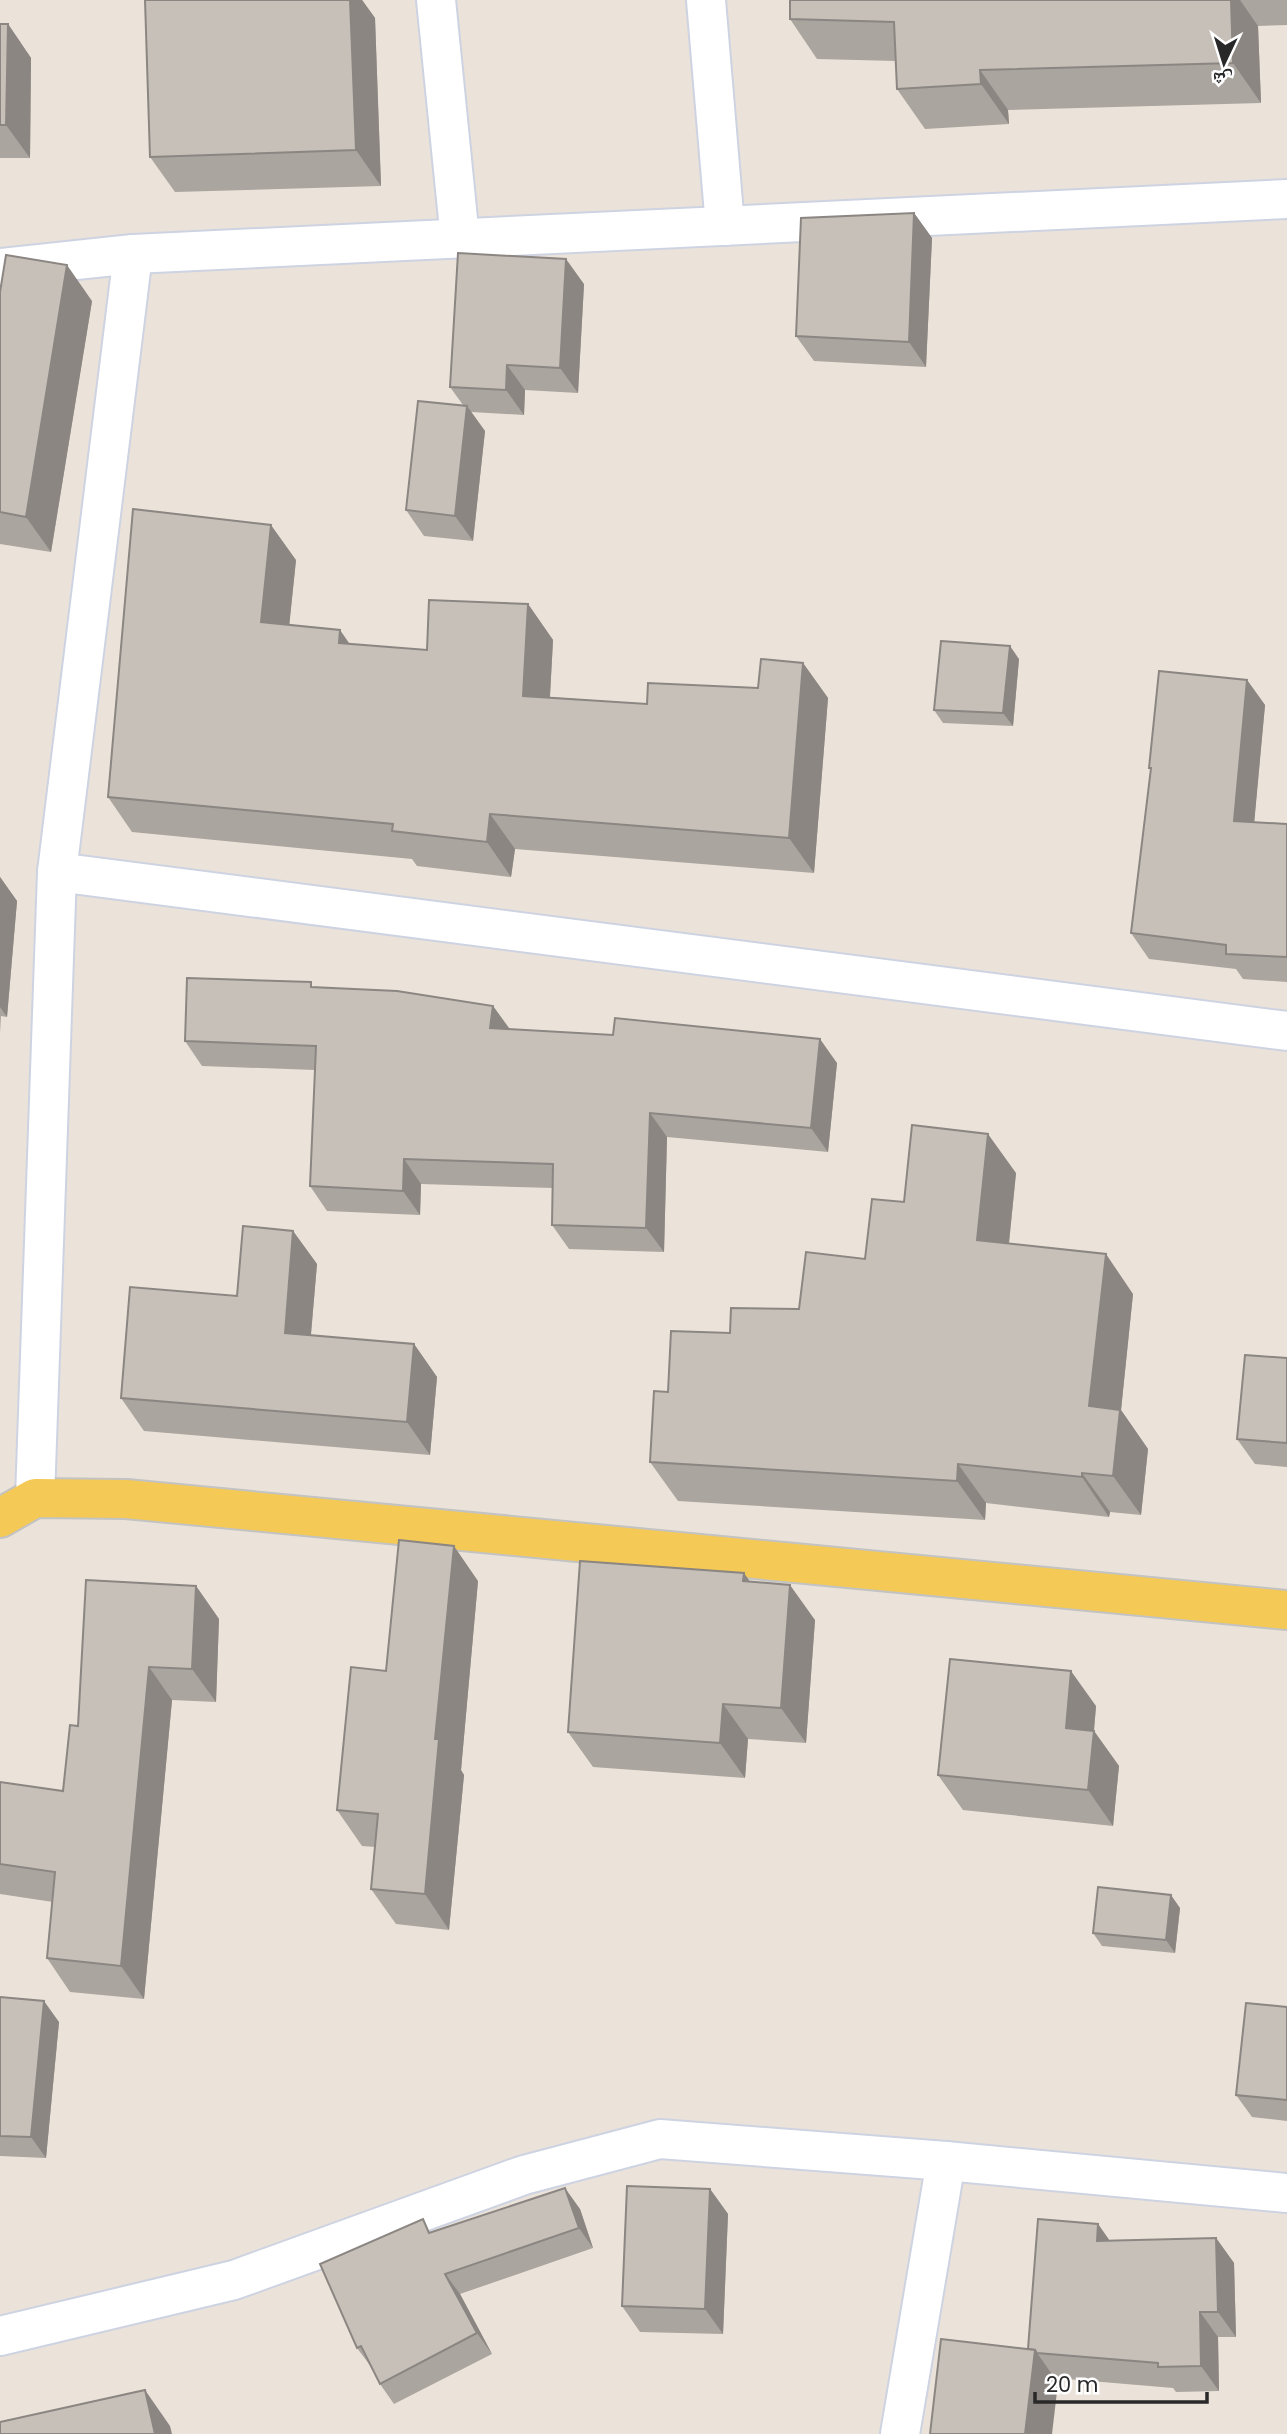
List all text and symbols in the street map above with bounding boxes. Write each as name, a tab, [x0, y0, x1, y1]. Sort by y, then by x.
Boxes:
north arrow	[1189, 28, 1259, 98]
text: ش	[1212, 65, 1234, 94]
scale bar	[1035, 2360, 1206, 2404]
text: 20 m	[1046, 2370, 1099, 2399]

